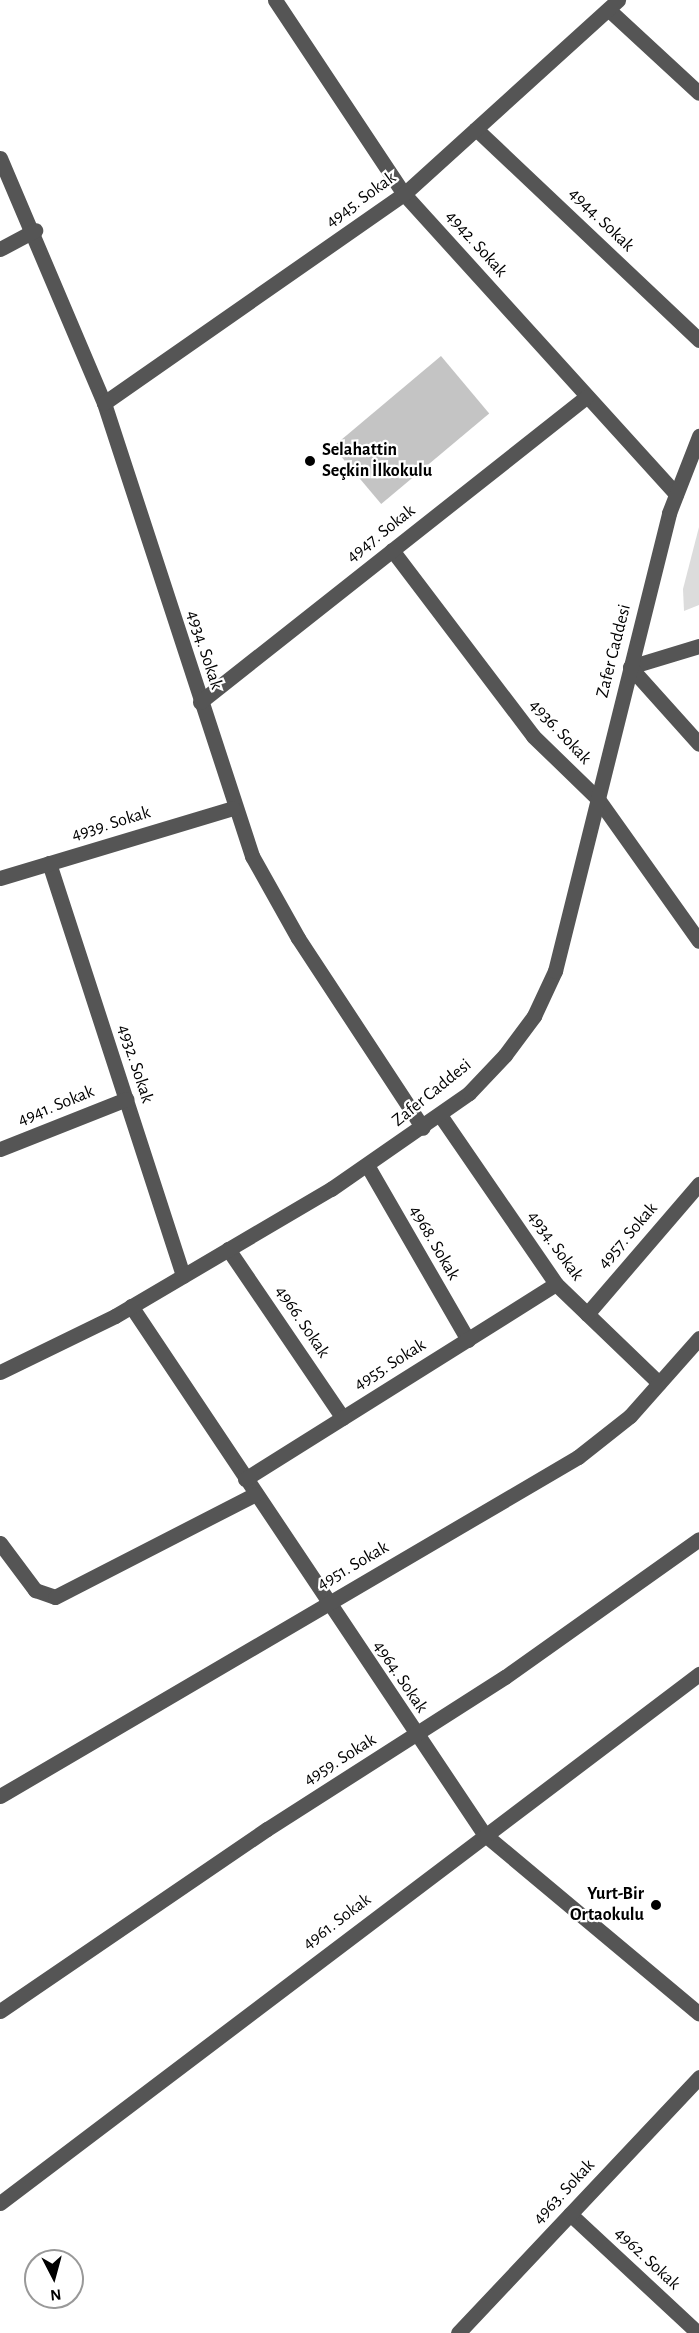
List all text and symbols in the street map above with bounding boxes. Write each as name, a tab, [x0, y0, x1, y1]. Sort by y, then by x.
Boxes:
street label: 4945. Sokak	[322, 167, 400, 233]
street label: 4944. Sokak	[564, 183, 638, 257]
street label: 4942. Sokak	[440, 206, 512, 282]
place label: Selahattin Seçkin İlkokulu	[322, 440, 432, 482]
marker: Selahattin Seçkin İlkokulu	[303, 454, 317, 468]
street label: 4947. Sokak	[342, 500, 420, 568]
street label: Zafer Caddesi	[592, 602, 636, 700]
street label: 4934. Sokak	[181, 608, 227, 692]
street label: 4936. Sokak	[524, 695, 596, 769]
street label: 4939. Sokak	[69, 802, 153, 846]
street label: 4932. Sokak	[112, 1022, 158, 1106]
street label: Zafer Caddesi	[388, 1055, 476, 1131]
street label: 4941. Sokak	[15, 1081, 97, 1131]
street label: 4957. Sokak	[593, 1199, 663, 1273]
street label: 4968. Sokak	[404, 1202, 464, 1284]
street label: 4934. Sokak	[522, 1207, 588, 1285]
street label: 4966. Sokak	[270, 1282, 334, 1362]
street label: 4955. Sokak	[350, 1334, 430, 1396]
street label: 4951. Sokak	[313, 1537, 393, 1595]
street label: 4964. Sokak	[368, 1637, 432, 1717]
street label: 4959. Sokak	[300, 1729, 380, 1791]
place label: Yurt-Bir Ortaokulu	[570, 1884, 644, 1926]
street label: 4961. Sokak	[298, 1889, 376, 1955]
marker: Yurt-Bir Ortaokulu	[649, 1898, 663, 1912]
street label: 4963. Sokak	[528, 2155, 600, 2229]
street label: 4962. Sokak	[610, 2223, 684, 2295]
north arrow	[24, 2249, 84, 2309]
text: N	[49, 2286, 62, 2303]

